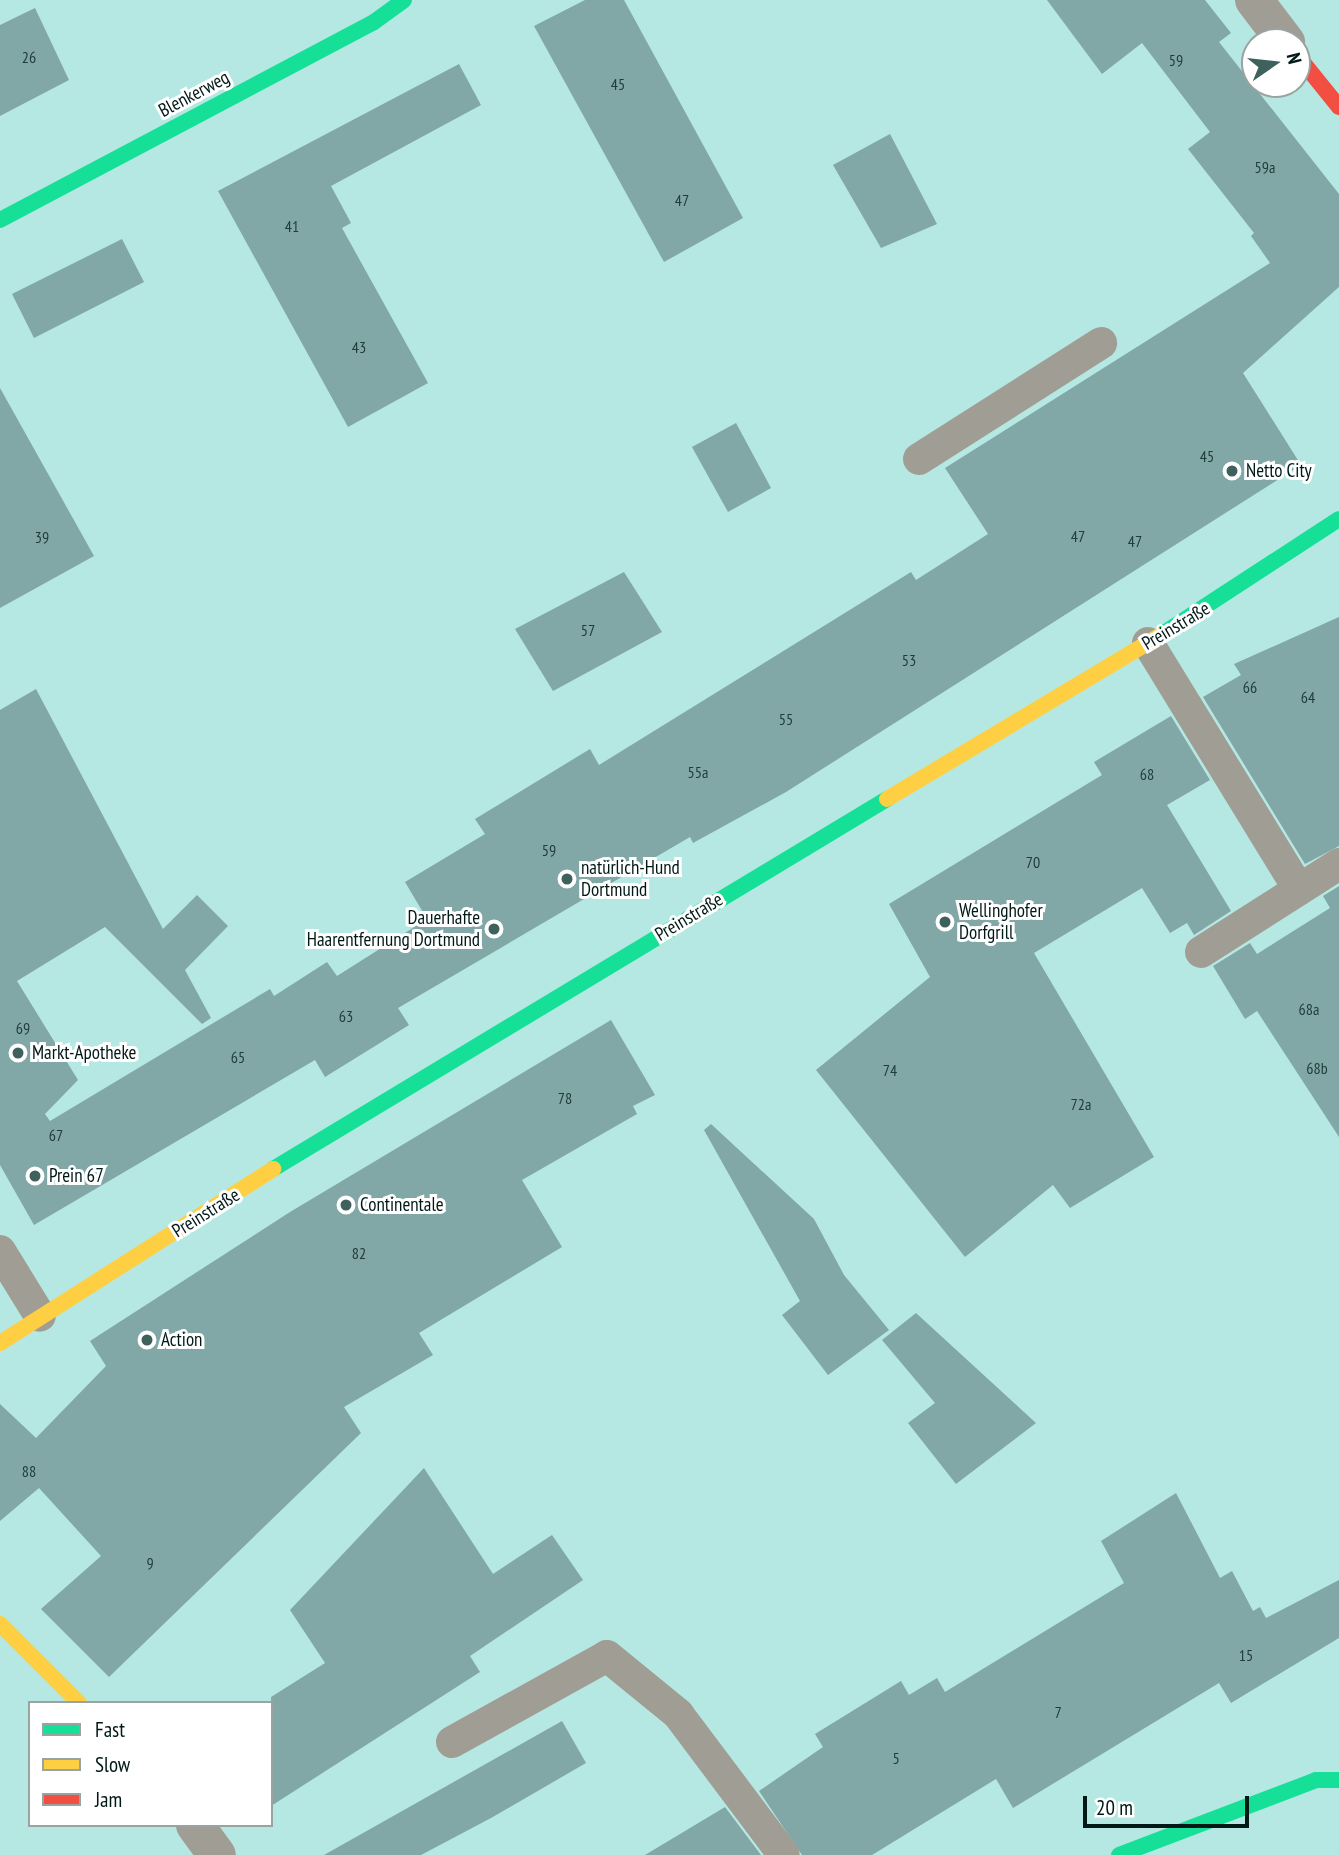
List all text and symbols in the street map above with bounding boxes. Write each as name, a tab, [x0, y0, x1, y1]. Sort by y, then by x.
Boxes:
north arrow	[1241, 28, 1311, 98]
house number: 26	[22, 47, 36, 67]
house number: 59	[1169, 50, 1183, 70]
text: N	[1282, 51, 1307, 66]
street label: Blenkerweg	[155, 66, 233, 122]
house number: 45	[611, 74, 625, 94]
house number: 59a	[1255, 157, 1275, 177]
house number: 47	[675, 190, 689, 210]
house number: 41	[285, 216, 299, 236]
house number: 43	[352, 337, 366, 357]
house number: 45	[1200, 446, 1214, 466]
place label: Netto City	[1246, 460, 1312, 482]
marker: Netto City	[1224, 463, 1240, 479]
house number: 47	[1071, 526, 1085, 546]
house number: 39	[35, 527, 49, 547]
house number: 47	[1128, 531, 1142, 551]
street label: Preinstraße	[1138, 597, 1214, 655]
house number: 57	[581, 620, 595, 640]
house number: 53	[902, 650, 916, 670]
house number: 66	[1243, 677, 1257, 697]
house number: 64	[1301, 687, 1315, 707]
house number: 55	[779, 709, 793, 729]
house number: 55a	[688, 762, 708, 782]
house number: 68	[1140, 764, 1154, 784]
house number: 59	[542, 840, 556, 860]
house number: 70	[1026, 852, 1040, 872]
place label: natürlich-Hund Dortmund	[581, 857, 680, 901]
marker: natürlich-Hund Dortmund	[559, 871, 575, 887]
street label: Preinstraße	[651, 888, 727, 946]
place label: Wellinghofer Dorfgrill	[959, 900, 1043, 944]
place label: Dauerhafte Haarentfernung Dortmund	[307, 907, 480, 951]
marker: Wellinghofer Dorfgrill	[937, 914, 953, 930]
marker: Dauerhafte Haarentfernung Dortmund	[486, 921, 502, 937]
house number: 68a	[1299, 999, 1319, 1019]
house number: 63	[339, 1006, 353, 1026]
house number: 69	[16, 1018, 30, 1038]
place label: Markt-Apotheke	[32, 1042, 136, 1064]
marker: Markt-Apotheke	[10, 1045, 26, 1061]
house number: 65	[231, 1047, 245, 1067]
house number: 68b	[1306, 1058, 1328, 1078]
house number: 74	[883, 1060, 897, 1080]
house number: 78	[558, 1088, 572, 1108]
house number: 72a	[1071, 1094, 1091, 1114]
house number: 67	[49, 1125, 63, 1145]
place label: Prein 67	[49, 1165, 104, 1187]
marker: Prein 67	[27, 1168, 43, 1184]
street label: Preinstraße	[168, 1183, 244, 1243]
place label: Continentale	[360, 1194, 444, 1216]
marker: Continentale	[338, 1197, 354, 1213]
house number: 82	[352, 1243, 366, 1263]
place label: Action	[161, 1329, 202, 1351]
marker: Action	[139, 1332, 155, 1348]
house number: 88	[22, 1461, 36, 1481]
house number: 9	[146, 1553, 154, 1573]
house number: 15	[1239, 1645, 1253, 1665]
legend	[28, 1701, 273, 1827]
house number: 7	[1054, 1702, 1062, 1722]
text: Fast	[95, 1716, 125, 1743]
house number: 5	[892, 1748, 900, 1768]
text: Slow	[95, 1751, 130, 1778]
scale bar	[1087, 1782, 1253, 1826]
text: Jam	[95, 1786, 122, 1813]
text: 20 m	[1096, 1794, 1133, 1821]

